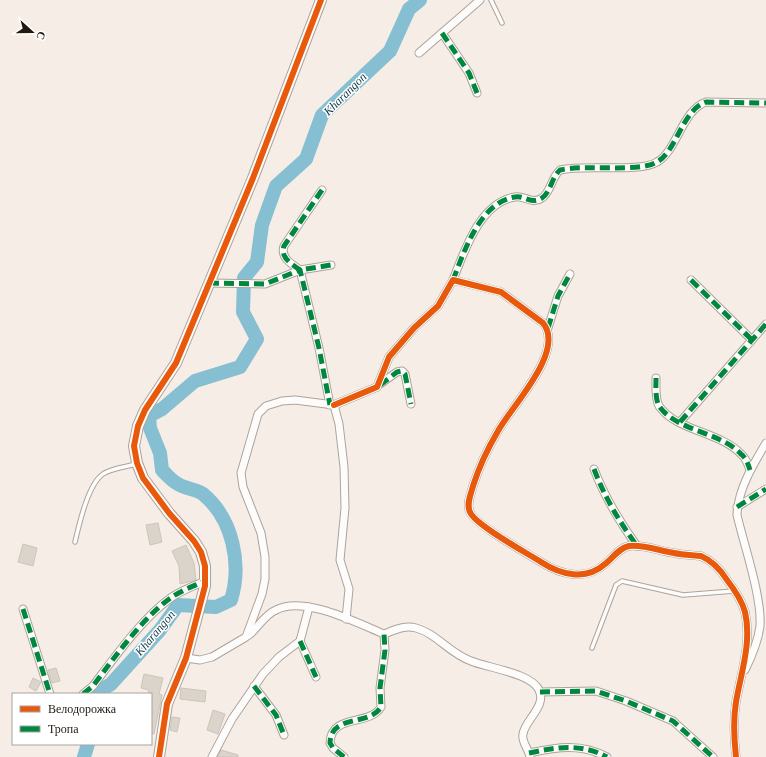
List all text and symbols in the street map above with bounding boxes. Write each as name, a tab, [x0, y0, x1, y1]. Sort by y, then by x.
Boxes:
north arrow	[12, 12, 52, 52]
text: С	[34, 30, 48, 41]
water label: Kharangon	[320, 70, 369, 119]
water label: Kharangon	[131, 608, 178, 659]
legend	[12, 693, 152, 745]
text: Велодорожка	[48, 702, 117, 716]
text: Тропа	[48, 722, 79, 736]

